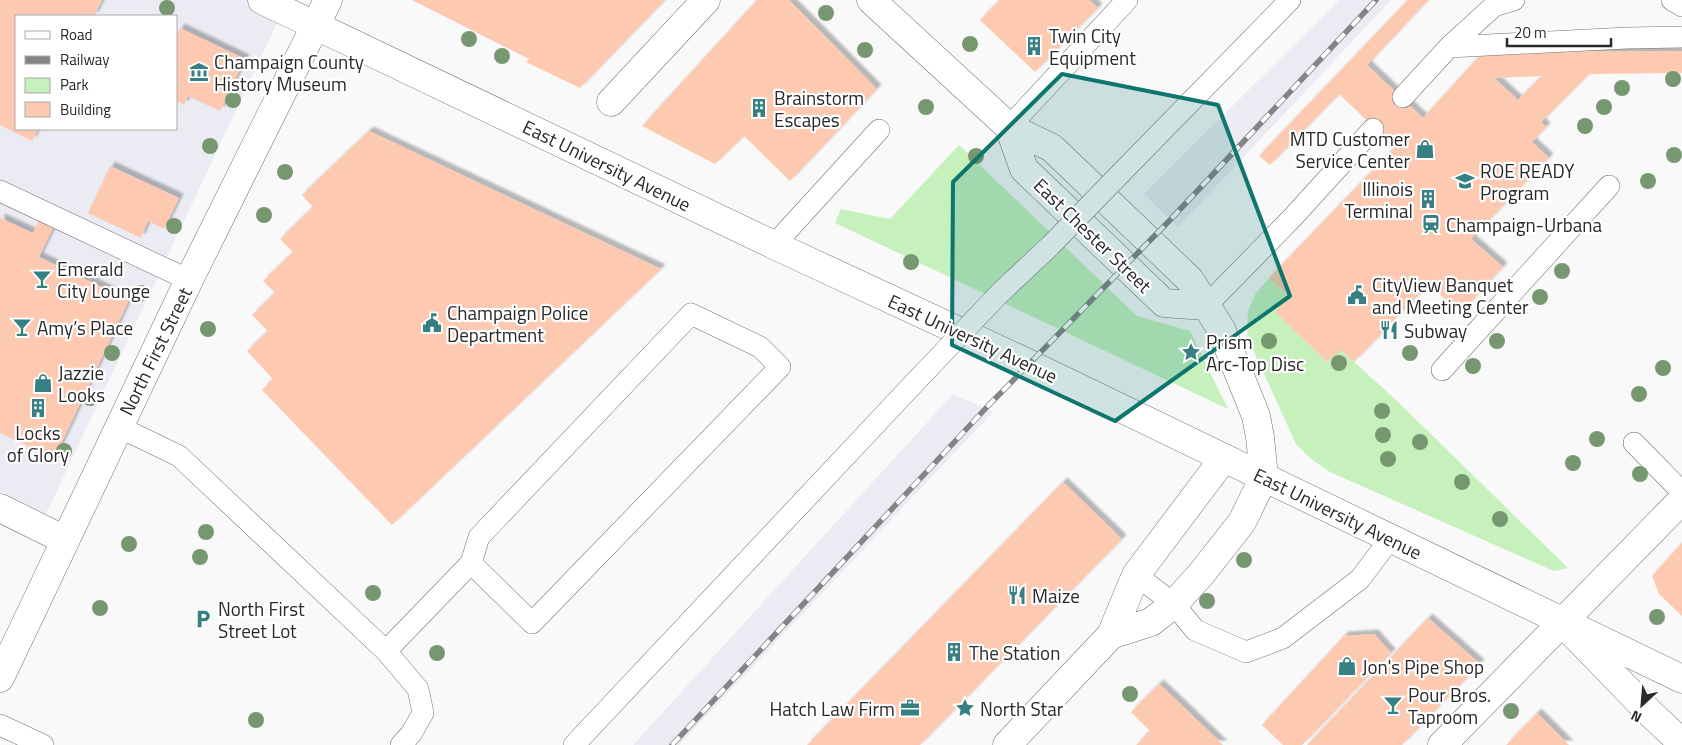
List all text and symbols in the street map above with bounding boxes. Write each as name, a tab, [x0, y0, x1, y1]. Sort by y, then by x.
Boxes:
legend	[15, 15, 178, 130]
scale bar	[1507, 15, 1611, 47]
place label: Twin City Equipment	[1049, 21, 1136, 72]
text: 20 m	[1514, 21, 1547, 44]
text: Road	[60, 23, 92, 46]
building icon: Twin City Equipment	[1023, 35, 1045, 57]
place label: Champaign County History Museum	[214, 47, 364, 98]
text: Railway	[60, 48, 110, 71]
museum icon: Champaign County History Museum	[188, 61, 210, 83]
text: Park	[60, 73, 89, 96]
place label: Brainstorm Escapes	[774, 83, 864, 134]
building icon: Brainstorm Escapes	[748, 97, 770, 119]
text: Building	[60, 98, 111, 121]
street label: East University Avenue	[518, 112, 696, 218]
place label: MTD Customer Service Center	[1290, 124, 1410, 175]
shop icon: MTD Customer Service Center	[1414, 138, 1436, 160]
place label: ROE READY Program	[1480, 156, 1575, 207]
school or university icon: ROE READY Program	[1454, 170, 1476, 192]
street label: East Chester Street	[1027, 171, 1159, 299]
place label: Illinois Terminal	[1344, 174, 1413, 225]
building icon: Illinois Terminal	[1417, 188, 1439, 210]
place label: Champaign-Urbana	[1446, 210, 1602, 239]
station icon: Champaign-Urbana	[1420, 213, 1442, 235]
place label: Emerald City Lounge	[57, 254, 150, 305]
bar icon: Emerald City Lounge	[31, 268, 53, 290]
place label: CityView Banquet and Meeting Center	[1372, 270, 1529, 321]
street label: North First Street	[111, 282, 199, 420]
public building icon: CityView Banquet and Meeting Center	[1346, 284, 1368, 306]
street label: East University Avenue	[884, 286, 1062, 390]
place label: Champaign Police Department	[447, 298, 588, 349]
public building icon: Champaign Police Department	[421, 312, 443, 334]
place label: Amy’s Place	[37, 313, 133, 342]
bar icon: Amy’s Place	[11, 316, 33, 338]
place label: Subway	[1404, 316, 1467, 345]
restaurant icon: Subway	[1378, 319, 1400, 341]
place label: Prism Arc-Top Disc	[1206, 327, 1304, 378]
place icon: Prism Arc-Top Disc	[1180, 341, 1202, 363]
place label: Jazzie Looks	[58, 358, 105, 409]
shop icon: Jazzie Looks	[32, 372, 54, 394]
building icon: Locks of Glory	[27, 397, 49, 419]
place label: Locks of Glory	[7, 418, 69, 469]
street label: East University Avenue	[1249, 460, 1427, 566]
place label: Maize	[1032, 581, 1080, 610]
restaurant icon: Maize	[1006, 584, 1028, 606]
place label: North First Street Lot	[218, 594, 305, 645]
parking icon: North First Street Lot	[192, 608, 214, 630]
place label: The Station	[969, 638, 1060, 667]
building icon: The Station	[943, 641, 965, 663]
place label: Jon's Pipe Shop	[1362, 652, 1484, 681]
shop icon: Jon's Pipe Shop	[1336, 655, 1358, 677]
place label: Pour Bros. Taproom	[1408, 680, 1491, 731]
north arrow	[1617, 680, 1667, 730]
place label: Hatch Law Firm	[769, 694, 895, 723]
place label: North Star	[980, 694, 1064, 723]
bar icon: Pour Bros. Taproom	[1382, 694, 1404, 716]
office icon: Hatch Law Firm	[899, 697, 921, 719]
place icon: North Star	[954, 697, 976, 719]
text: N	[1627, 706, 1645, 729]

